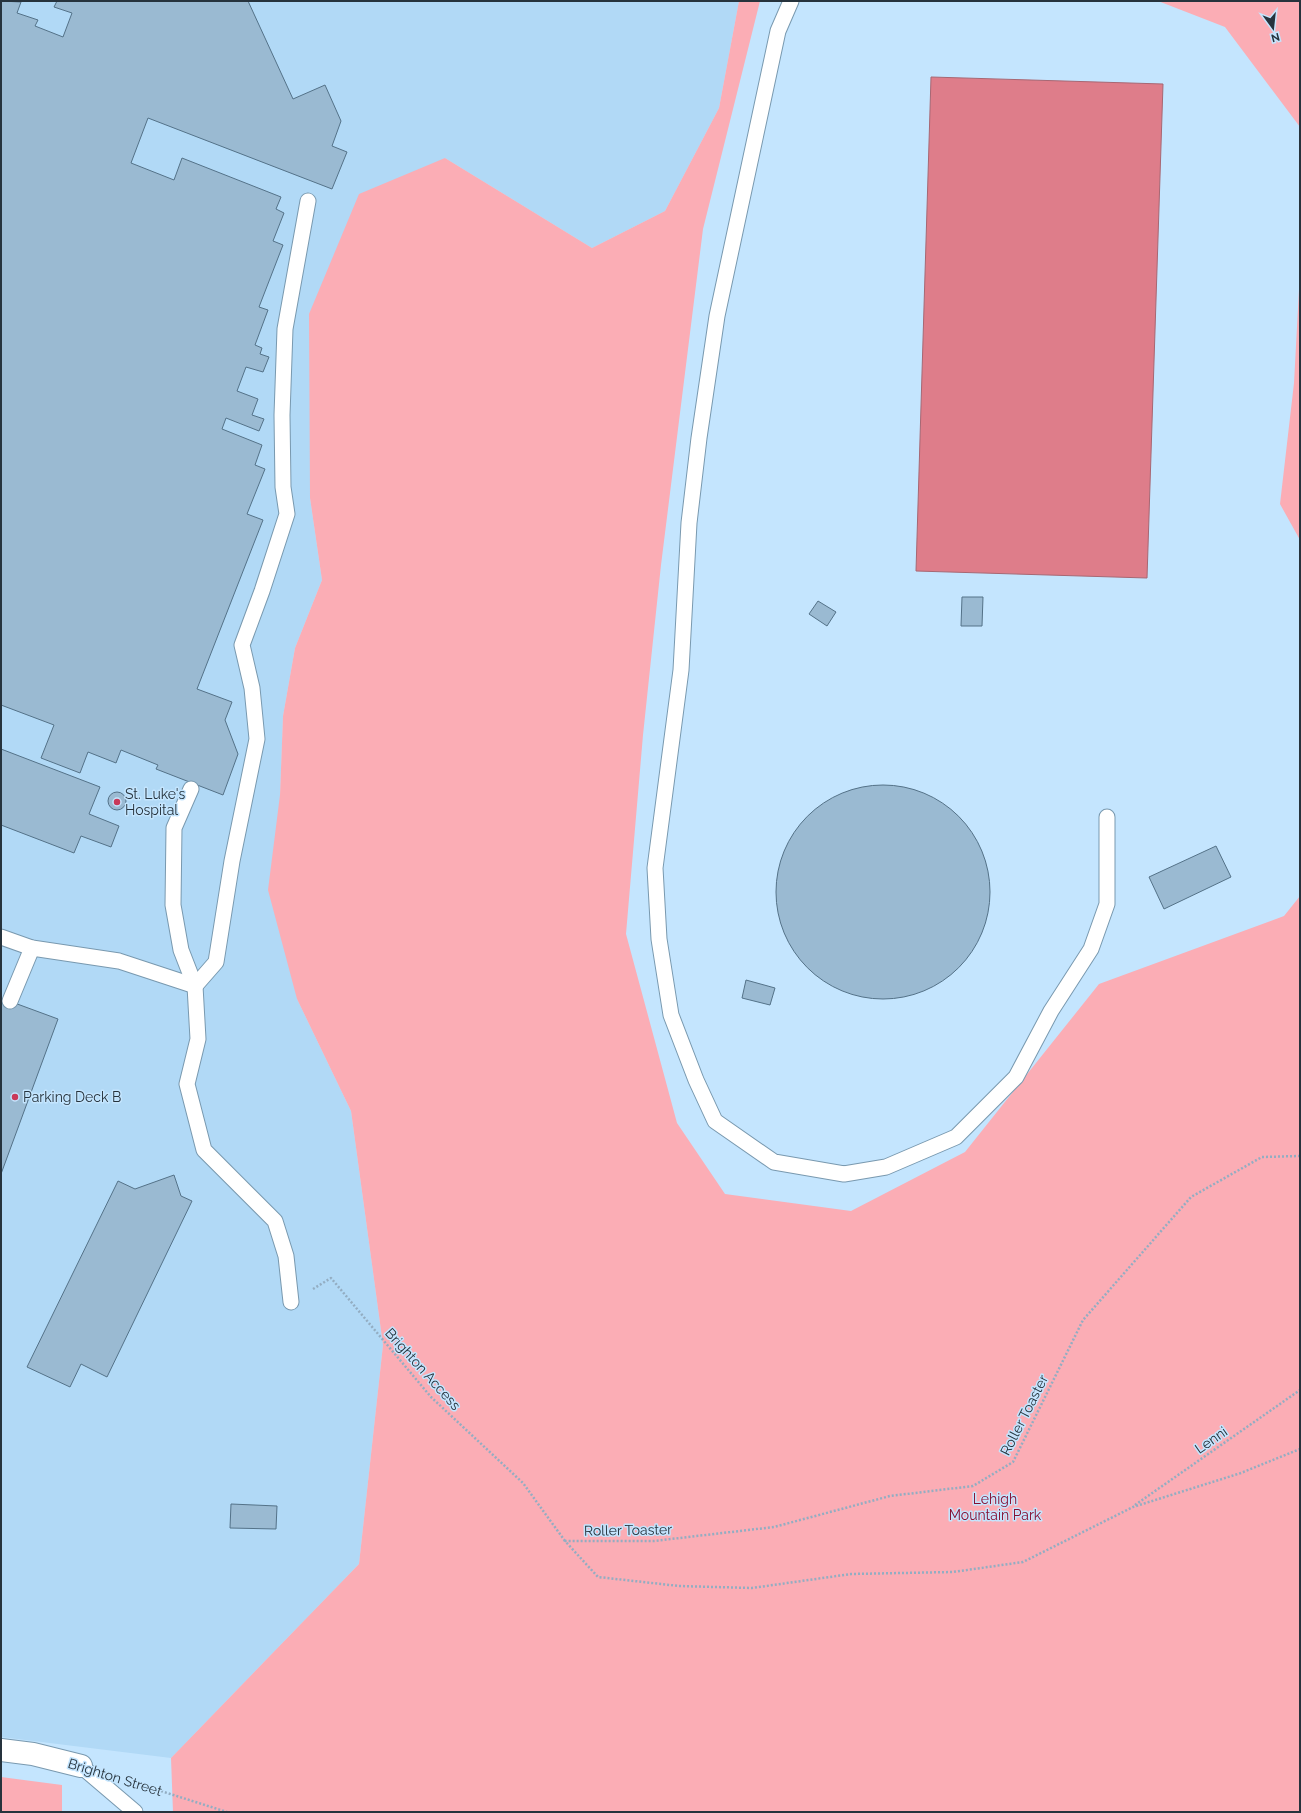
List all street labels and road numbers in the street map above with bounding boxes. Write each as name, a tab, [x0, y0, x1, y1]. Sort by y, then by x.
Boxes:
street label: Brighton Access	[382, 1325, 464, 1413]
street label: Roller Toaster	[997, 1372, 1051, 1458]
street label: Lenni	[1192, 1423, 1230, 1457]
street label: Roller Toaster	[584, 1521, 672, 1539]
street label: Brighton Street	[66, 1755, 164, 1799]

